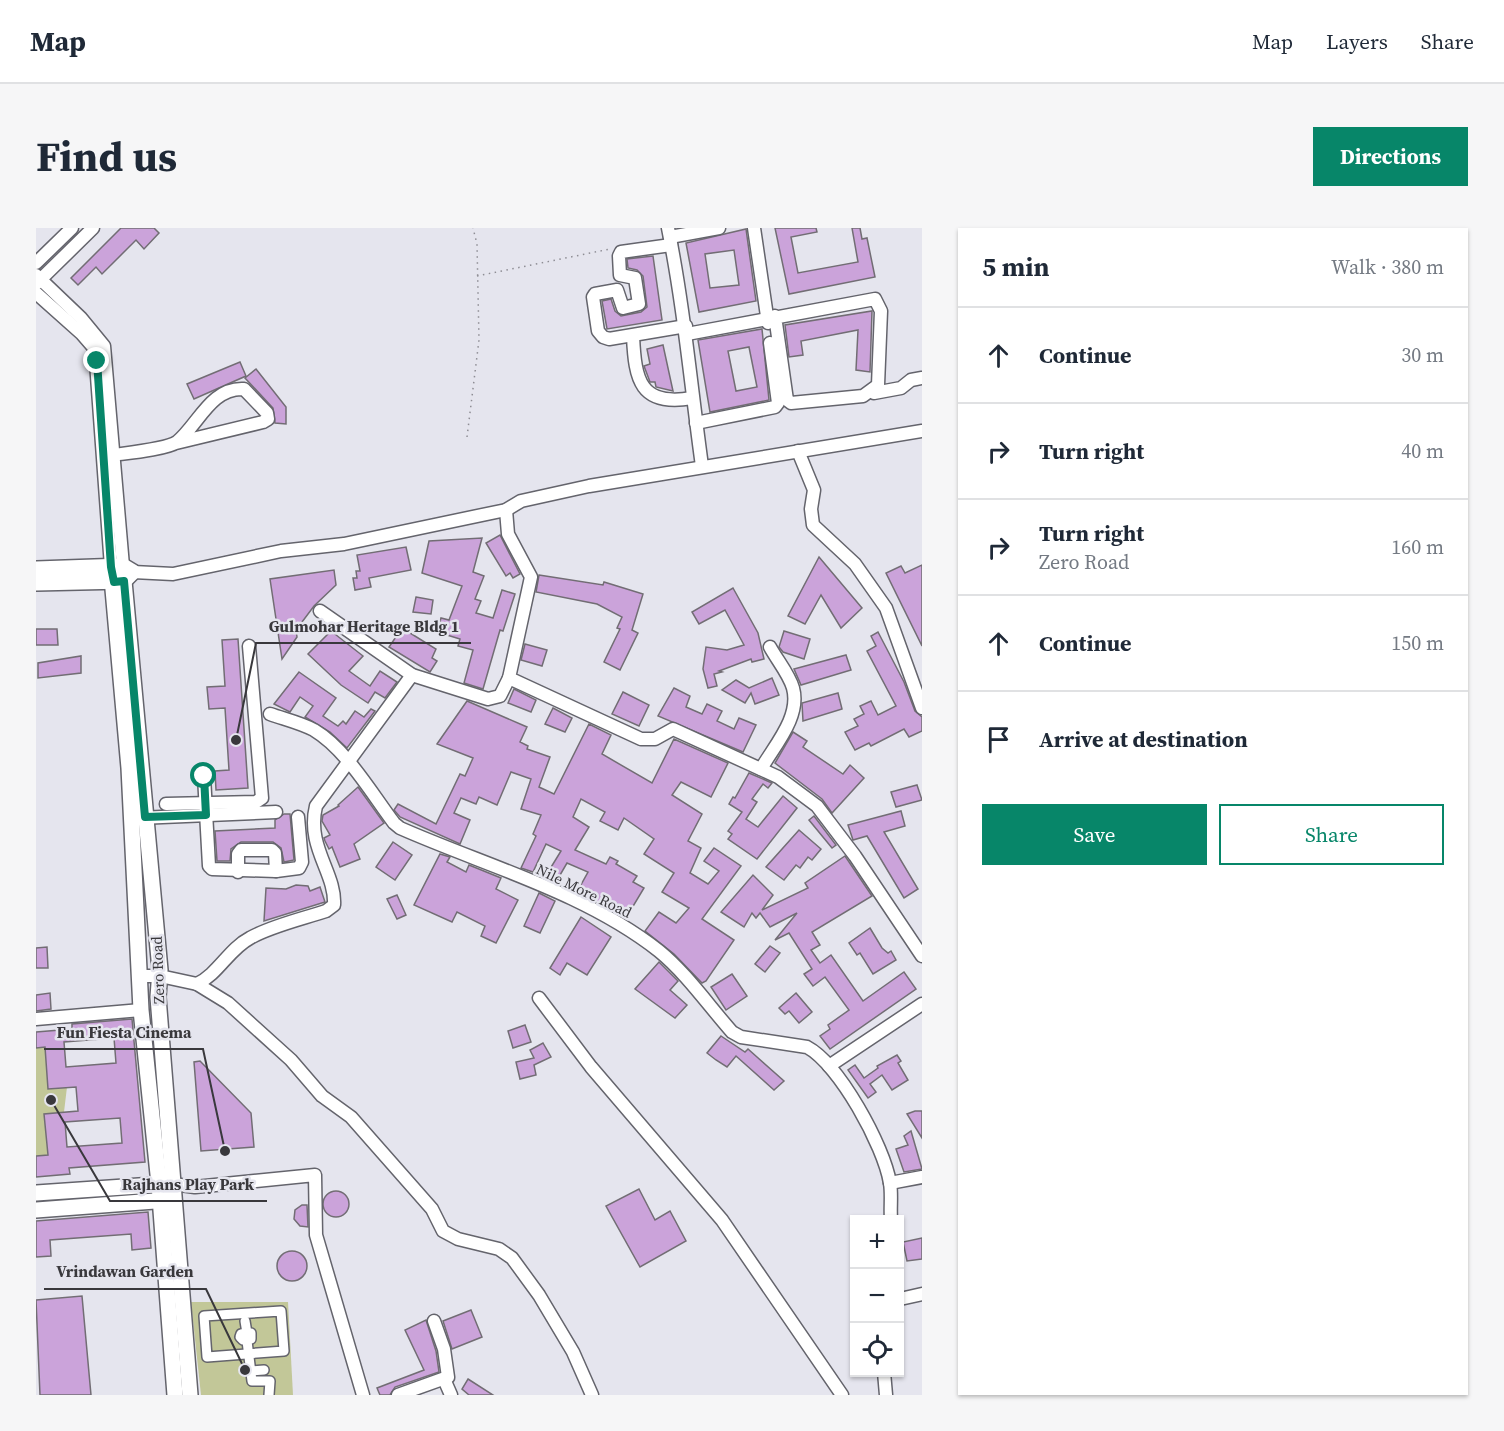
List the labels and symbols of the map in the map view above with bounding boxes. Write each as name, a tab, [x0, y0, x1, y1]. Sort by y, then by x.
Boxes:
route end	[83, 347, 109, 373]
callout: Gulmohar Heritage Bldg 1	[256, 609, 471, 643]
text: Gulmohar Heritage Bldg 1	[269, 615, 459, 637]
route start	[190, 762, 216, 788]
street label: Nile More Road	[533, 858, 636, 923]
street label: Zero Road	[146, 935, 169, 1004]
callout: Fun Fiesta Cinema	[44, 1015, 203, 1049]
text: Fun Fiesta Cinema	[56, 1021, 192, 1043]
callout: Rajhans Play Park	[110, 1167, 267, 1201]
text: Rajhans Play Park	[122, 1173, 255, 1195]
callout: Vrindawan Garden	[44, 1255, 206, 1289]
text: Vrindawan Garden	[56, 1260, 194, 1282]

